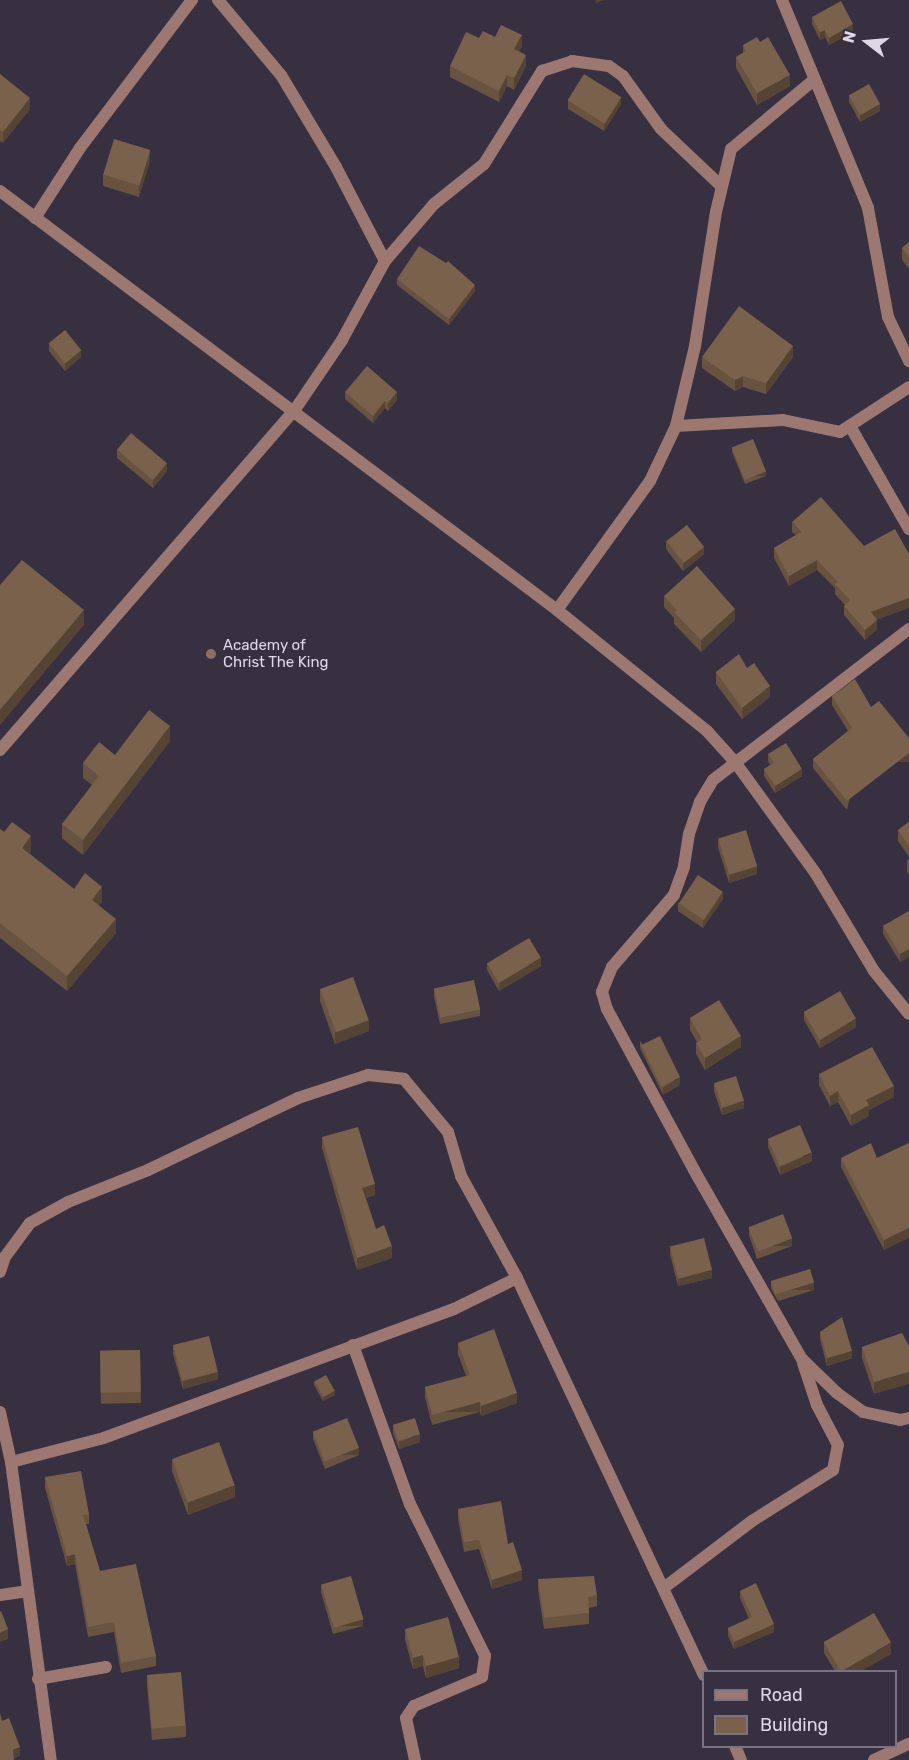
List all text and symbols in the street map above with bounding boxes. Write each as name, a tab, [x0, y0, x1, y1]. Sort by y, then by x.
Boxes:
north arrow	[837, 12, 897, 72]
text: N	[838, 29, 860, 45]
place label: Academy of Christ The King	[223, 636, 329, 671]
marker: Academy of Christ The King	[204, 647, 218, 661]
legend	[702, 1670, 897, 1748]
text: Road	[760, 1684, 803, 1706]
text: Building	[760, 1714, 828, 1736]

